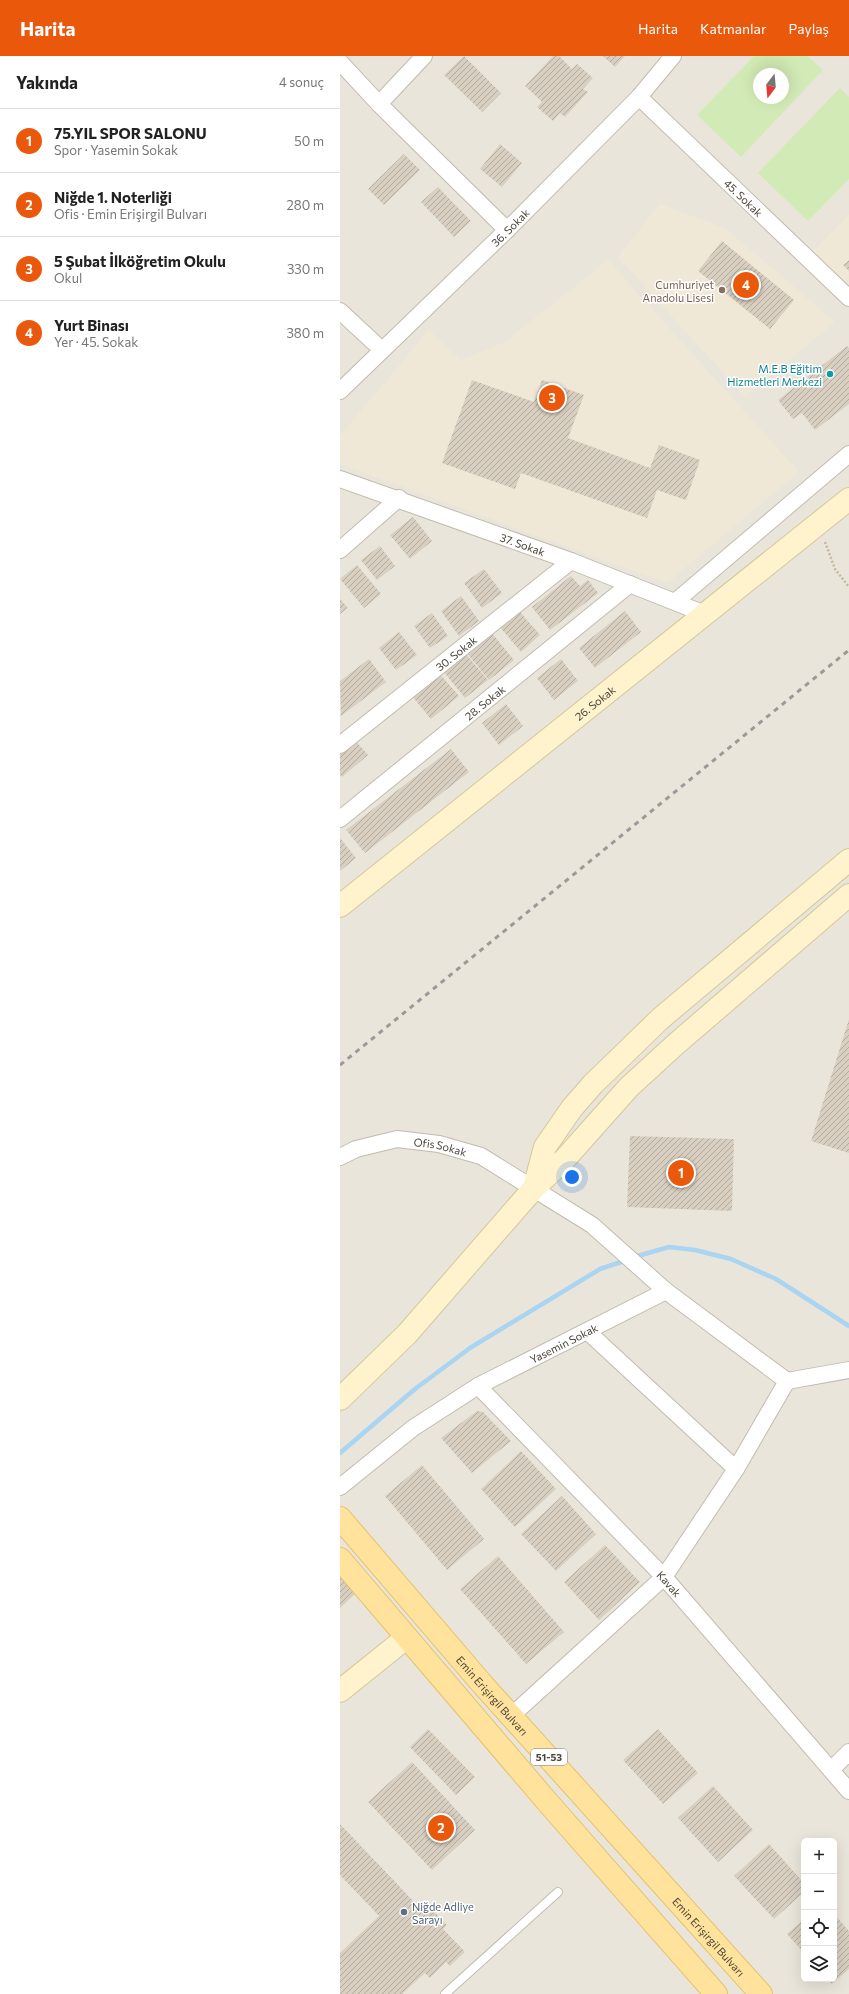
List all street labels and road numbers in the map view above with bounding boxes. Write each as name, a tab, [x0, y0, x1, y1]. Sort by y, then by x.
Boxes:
street label: 45. Sokak	[722, 176, 766, 219]
street label: 36. Sokak	[488, 205, 531, 249]
street label: 37. Sokak	[499, 530, 547, 558]
street label: 30. Sokak	[433, 633, 479, 673]
street label: 28. Sokak	[462, 682, 507, 722]
street label: 26. Sokak	[572, 682, 617, 722]
street label: Ofis Sokak	[413, 1135, 468, 1158]
street label: Yasemin Sokak	[527, 1320, 600, 1365]
street label: Kavak	[655, 1568, 684, 1599]
street label: Emin Erişirgil Bulvarı	[454, 1653, 531, 1738]
road number: 51-53	[531, 1749, 567, 1765]
street label: Emin Erişirgil Bulvarı	[670, 1894, 748, 1979]

